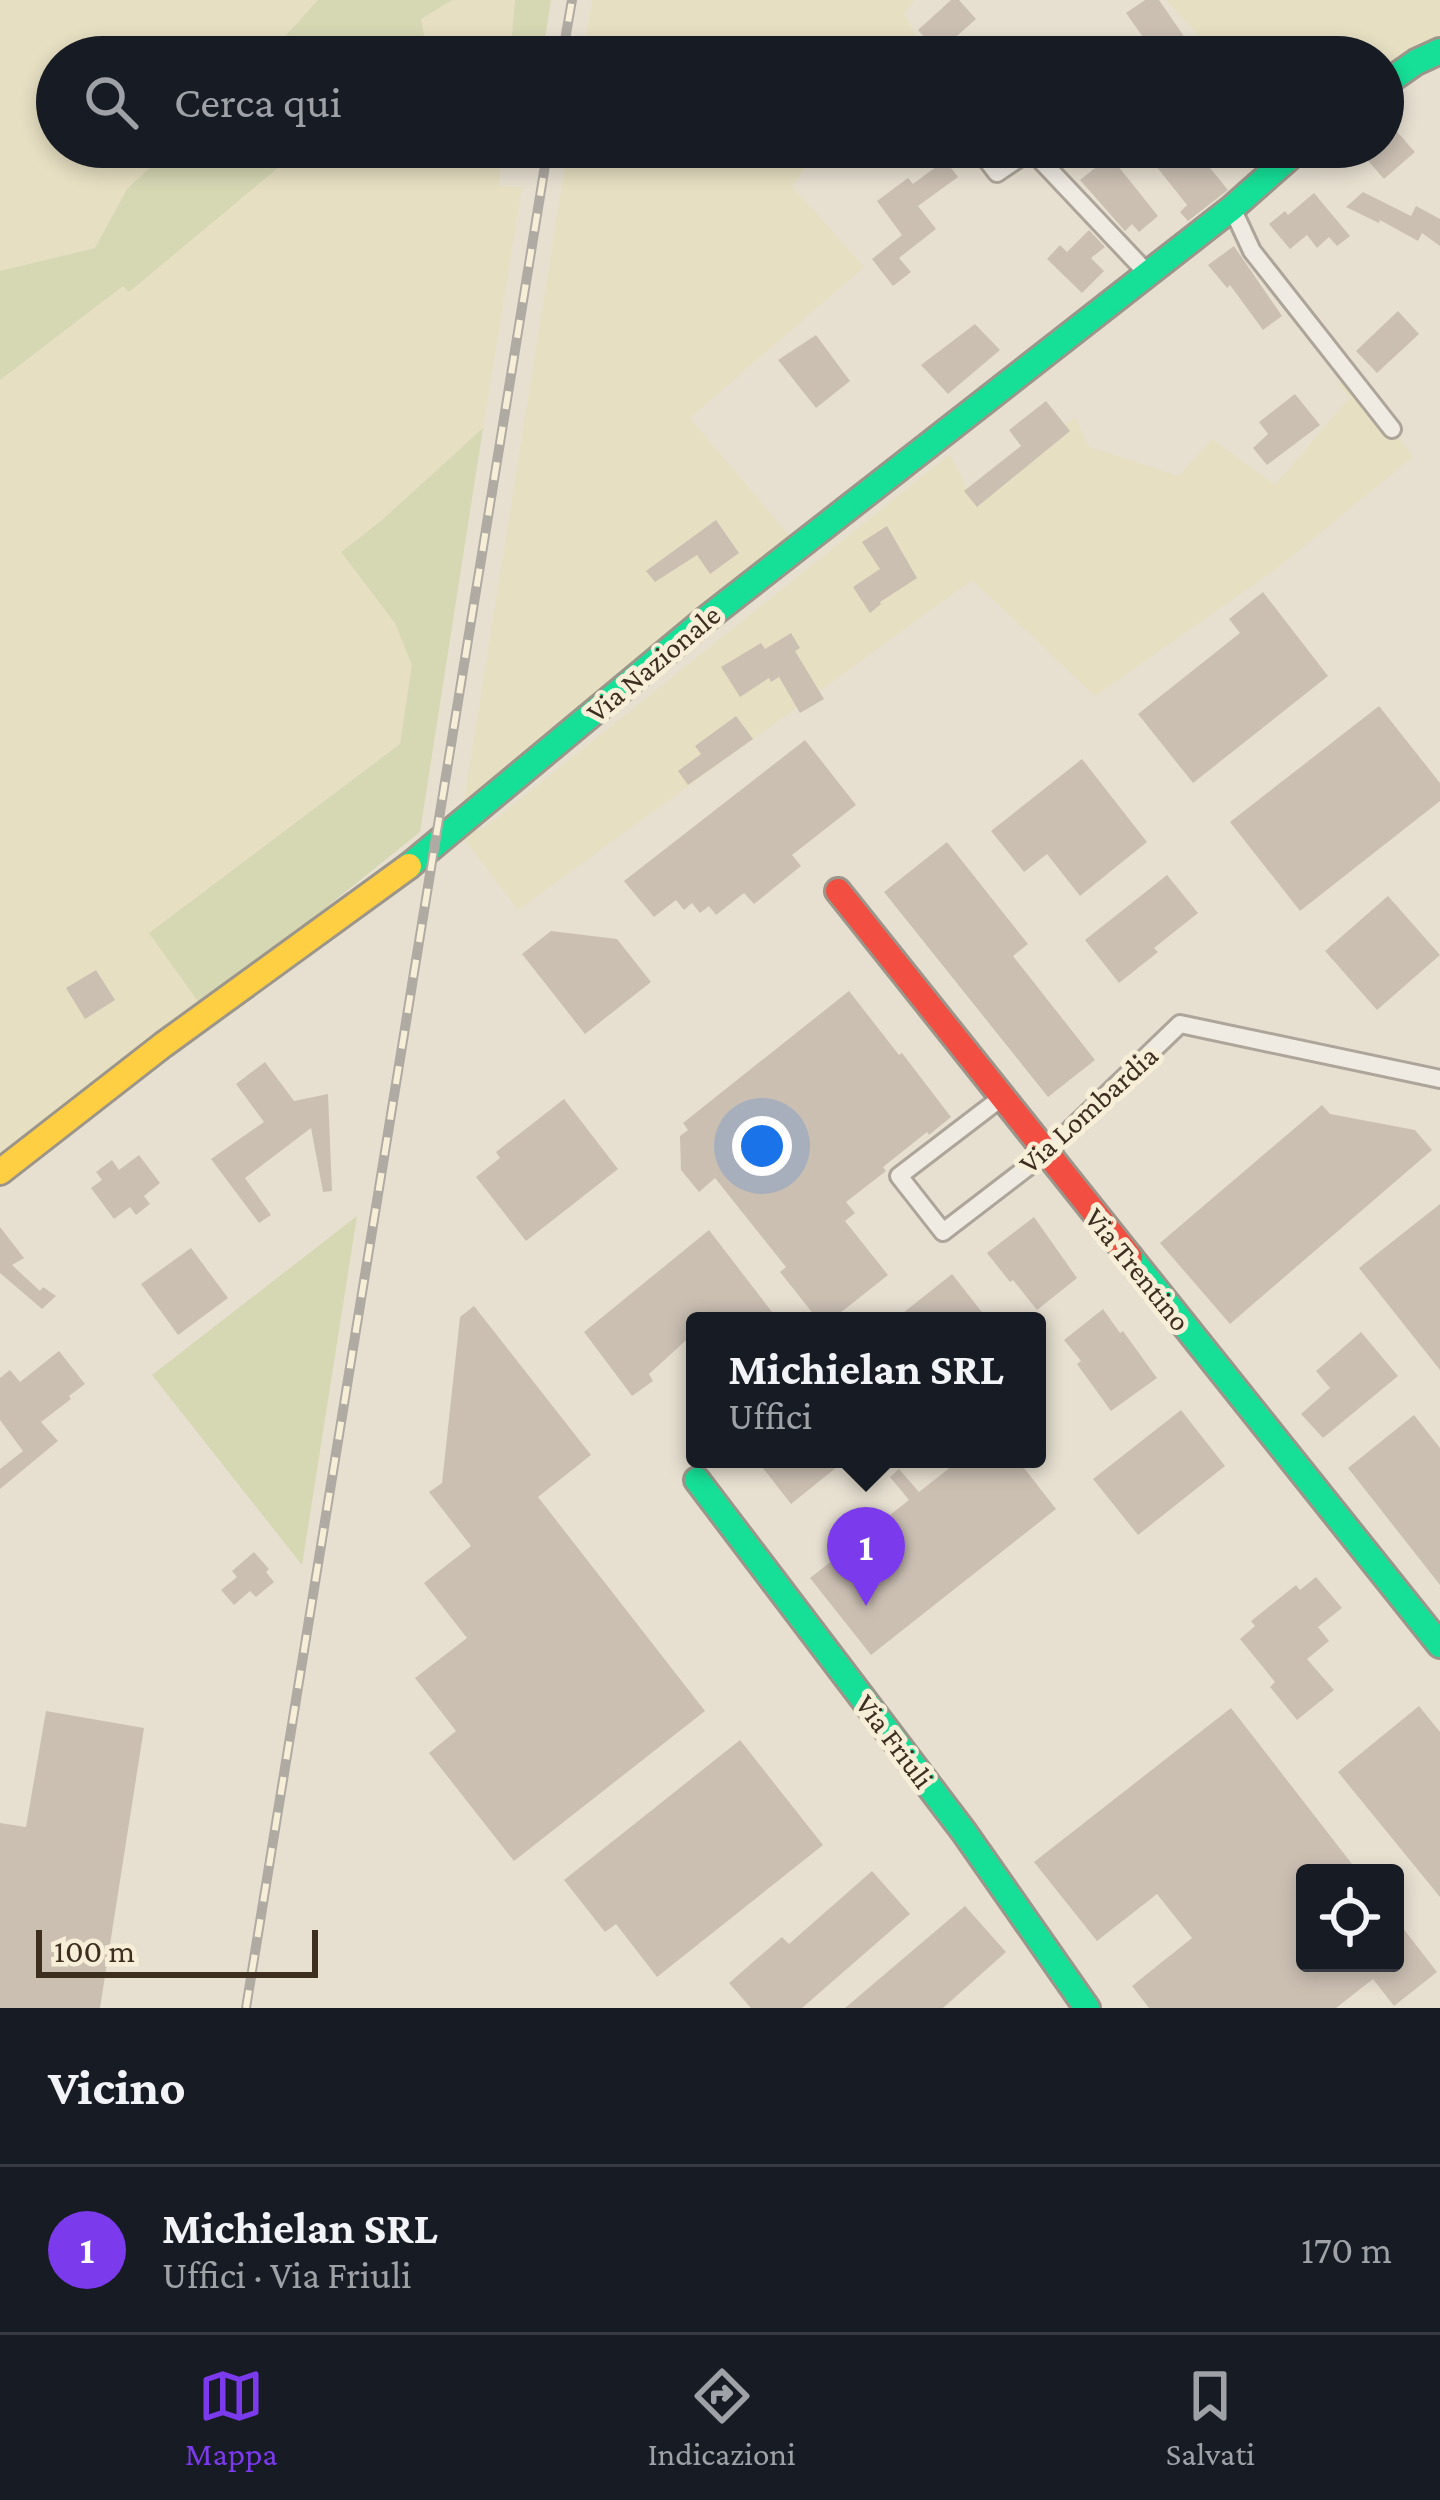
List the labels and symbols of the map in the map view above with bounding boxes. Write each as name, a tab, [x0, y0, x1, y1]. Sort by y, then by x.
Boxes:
street label: Via Nazionale	[580, 598, 726, 728]
street label: Via Lombardia	[1012, 1038, 1164, 1180]
your location	[732, 1116, 792, 1176]
street label: Via Trentino	[1078, 1201, 1198, 1337]
pin: 1	[827, 1507, 905, 1606]
street label: Via Friuli	[849, 1688, 941, 1794]
scale bar	[36, 1924, 318, 1977]

